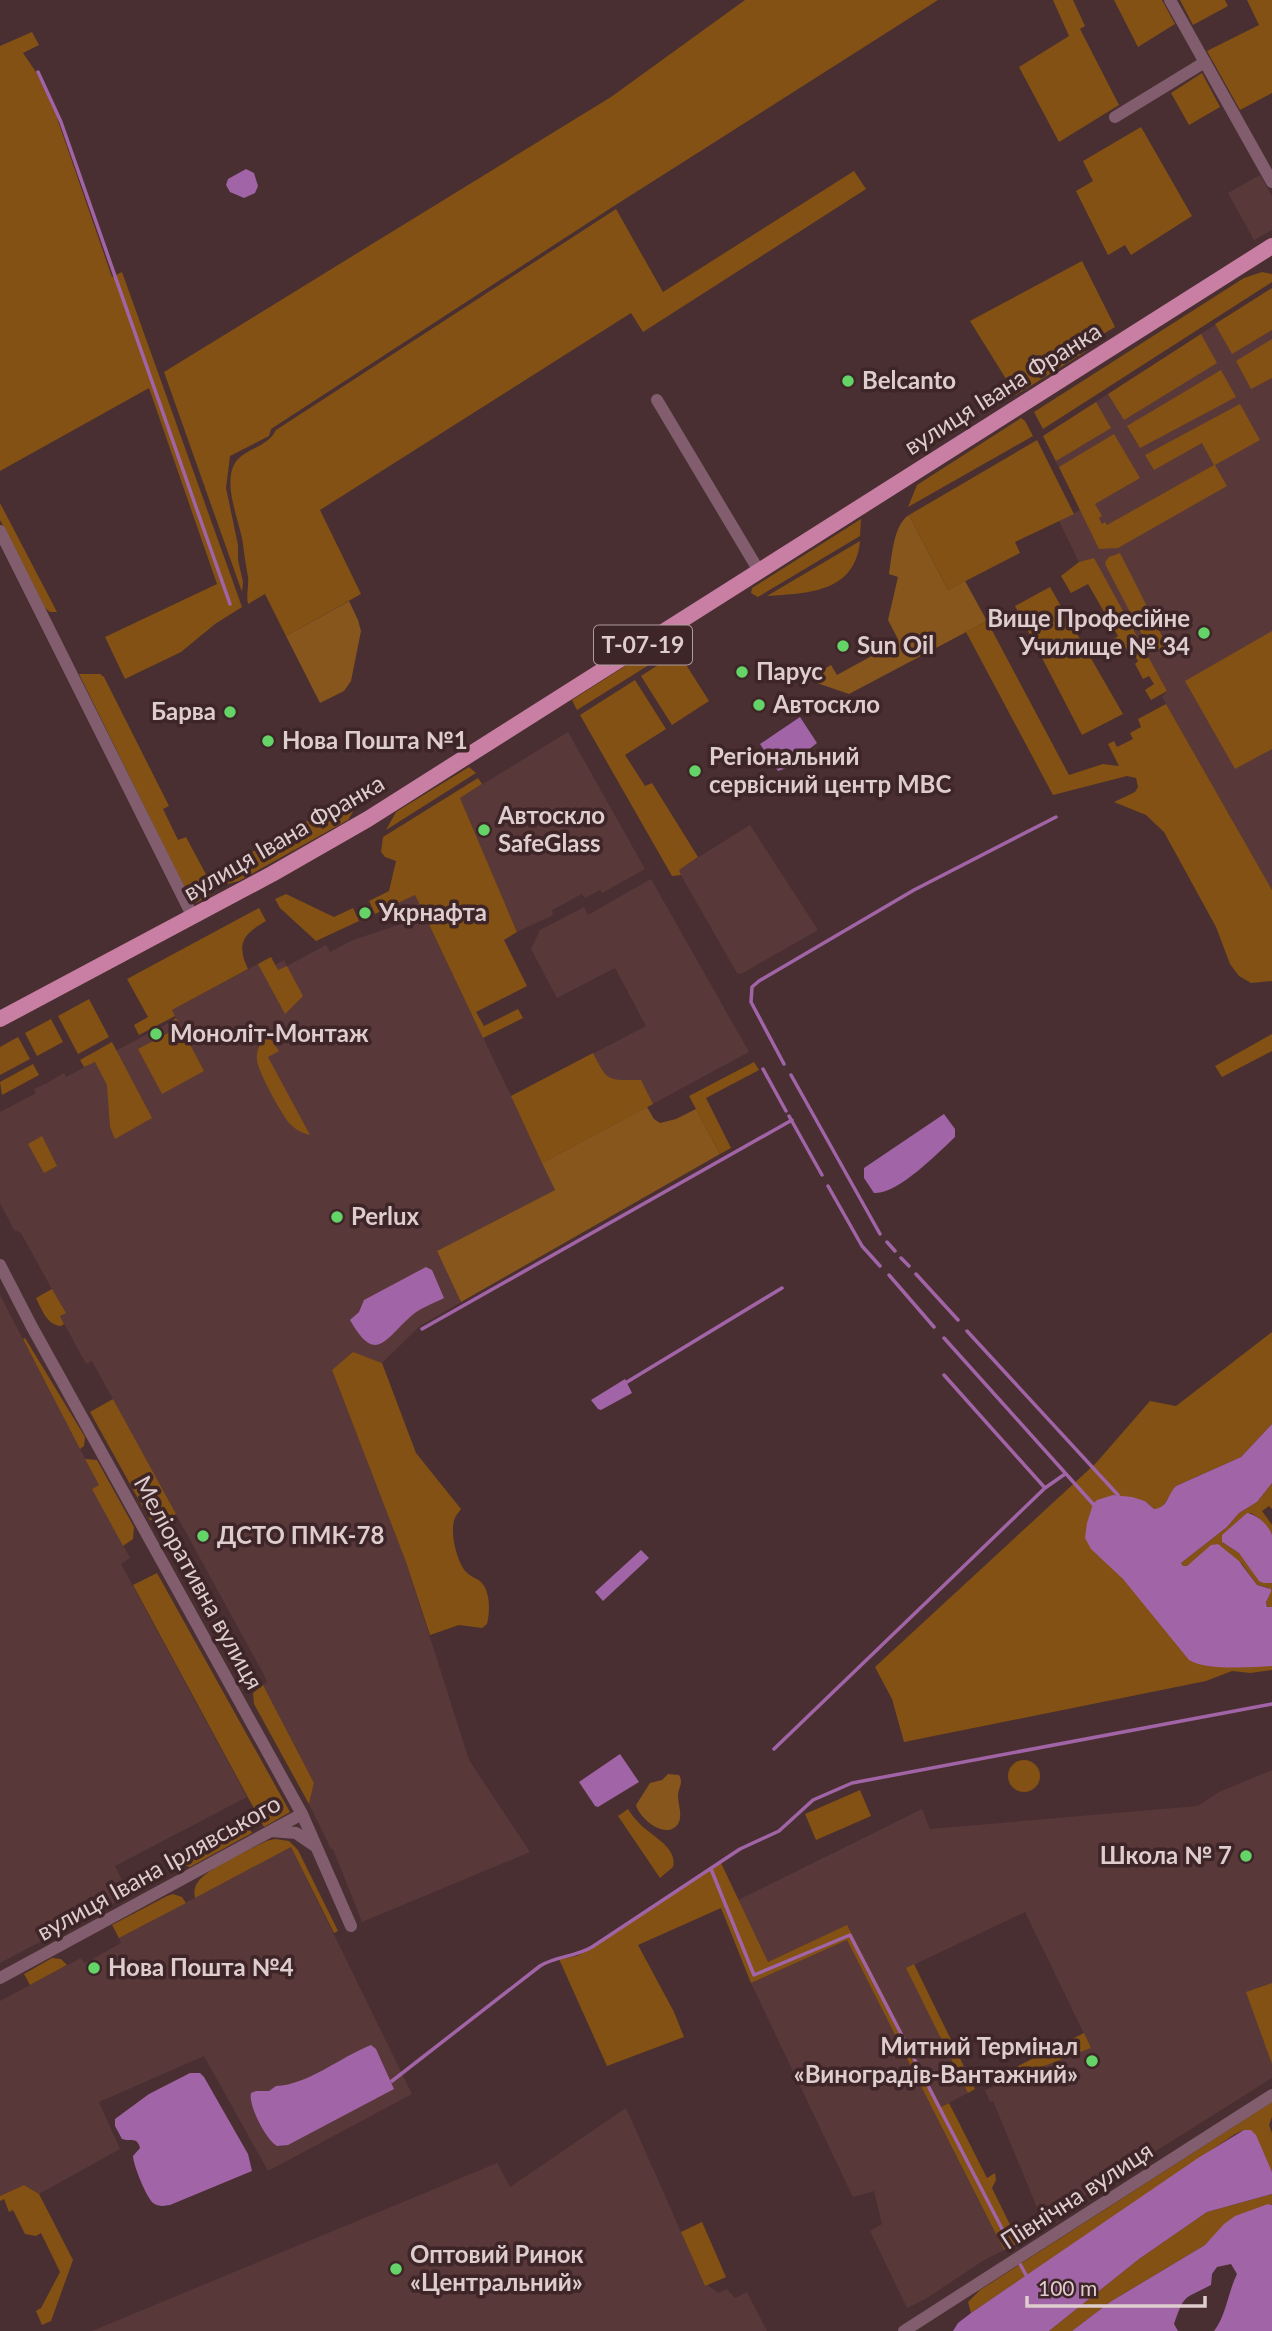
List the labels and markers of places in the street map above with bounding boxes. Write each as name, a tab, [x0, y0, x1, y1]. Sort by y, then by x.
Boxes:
place label: Belcanto	[862, 365, 956, 394]
marker: Belcanto	[840, 373, 856, 389]
place label: Вище Професійне Училище № 34	[987, 603, 1190, 660]
marker: Вище Професійне Училище № 34	[1196, 625, 1212, 641]
place label: Sun Oil	[857, 630, 934, 659]
marker: Sun Oil	[835, 638, 851, 654]
place label: Парус	[756, 656, 823, 685]
marker: Парус	[734, 664, 750, 680]
place label: Автоскло	[772, 689, 880, 718]
place label: Барва	[151, 696, 216, 725]
marker: Автоскло	[751, 697, 767, 713]
marker: Барва	[222, 704, 238, 720]
place label: Нова Пошта №1	[282, 725, 468, 754]
marker: Нова Пошта №1	[260, 733, 276, 749]
place label: Регіональний сервісний центр МВС	[709, 741, 951, 798]
marker: Регіональний сервісний центр МВС	[687, 763, 703, 779]
place label: Автоскло SafeGlass	[497, 800, 605, 857]
marker: Автоскло SafeGlass	[476, 822, 492, 838]
place label: Укрнафта	[378, 897, 487, 926]
marker: Укрнафта	[357, 905, 373, 921]
place label: Моноліт-Монтаж	[170, 1018, 369, 1047]
marker: Моноліт-Монтаж	[148, 1026, 164, 1042]
place label: Perlux	[351, 1201, 420, 1230]
marker: Perlux	[329, 1209, 345, 1225]
place label: ДСТО ПМК-78	[217, 1520, 384, 1549]
marker: ДСТО ПМК-78	[195, 1528, 211, 1544]
place label: Школа № 7	[1100, 1840, 1232, 1869]
marker: Школа № 7	[1238, 1848, 1254, 1864]
place label: Нова Пошта №4	[108, 1952, 294, 1981]
marker: Нова Пошта №4	[86, 1960, 102, 1976]
place label: Митний Термінал «Виноградів-Вантажний»	[794, 2031, 1078, 2088]
marker: Митний Термінал «Виноградів-Вантажний»	[1084, 2053, 1100, 2069]
place label: Оптовий Ринок «Центральний»	[410, 2239, 584, 2296]
marker: Оптовий Ринок «Центральний»	[388, 2261, 404, 2277]

